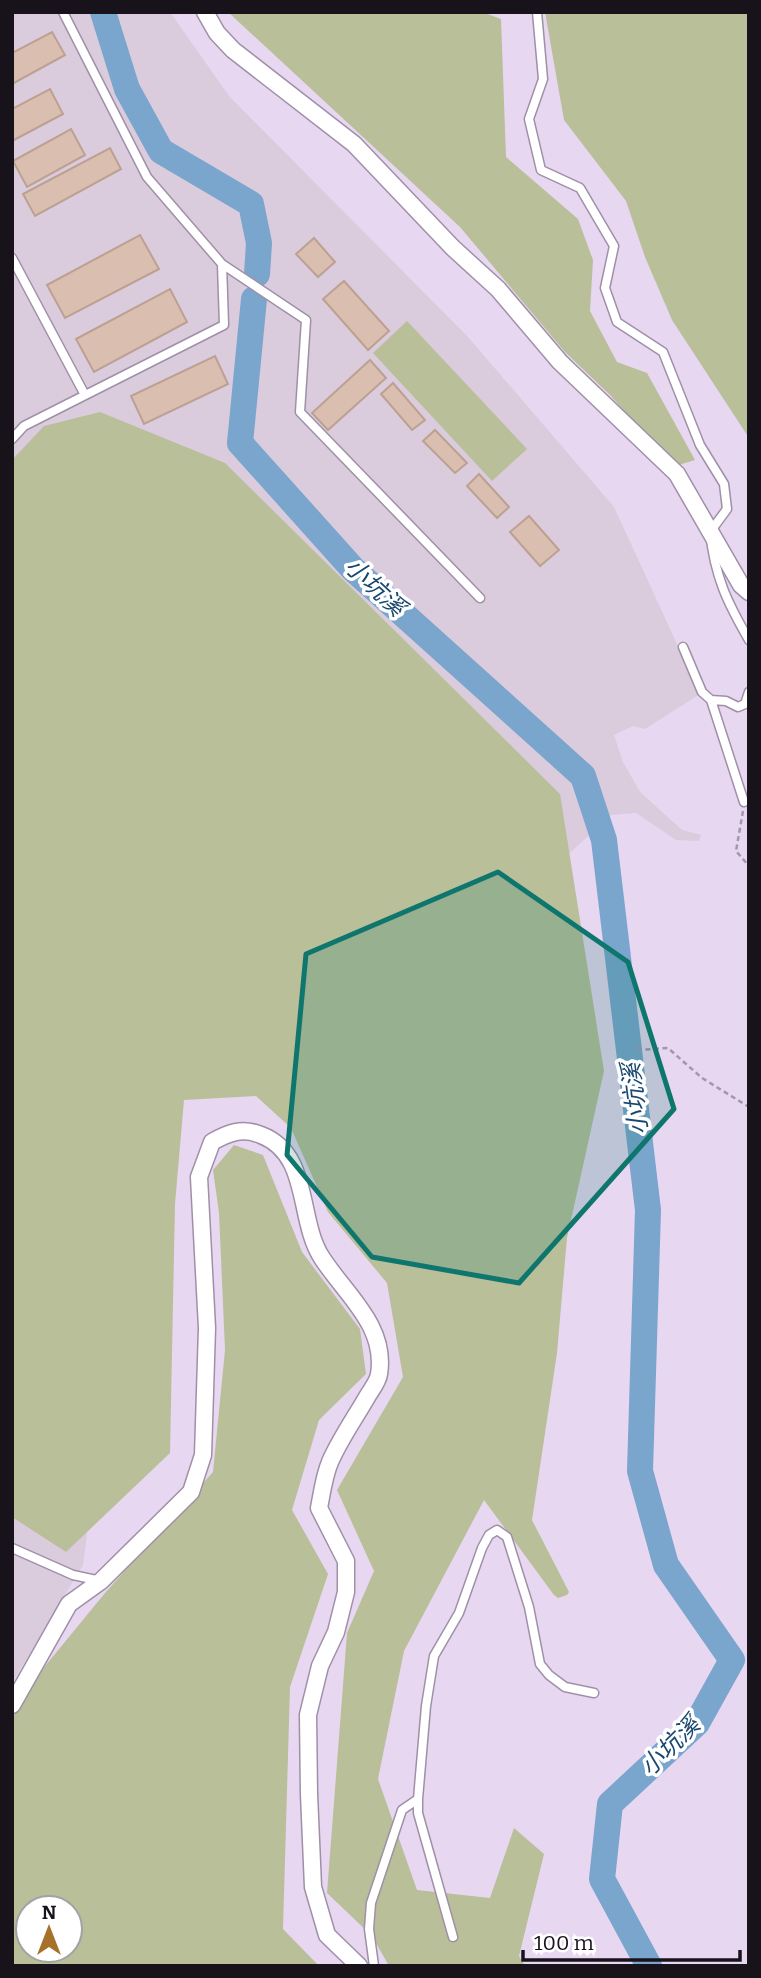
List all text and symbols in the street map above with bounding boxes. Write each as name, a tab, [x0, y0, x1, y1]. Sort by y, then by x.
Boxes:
water label: 小坑溪	[339, 552, 413, 624]
water label: 小坑溪	[616, 1059, 653, 1136]
water label: 小坑溪	[635, 1709, 707, 1781]
north arrow	[14, 1894, 84, 1964]
text: N	[42, 1901, 57, 1924]
scale bar	[523, 1918, 740, 1962]
text: 100 m	[534, 1930, 594, 1956]

